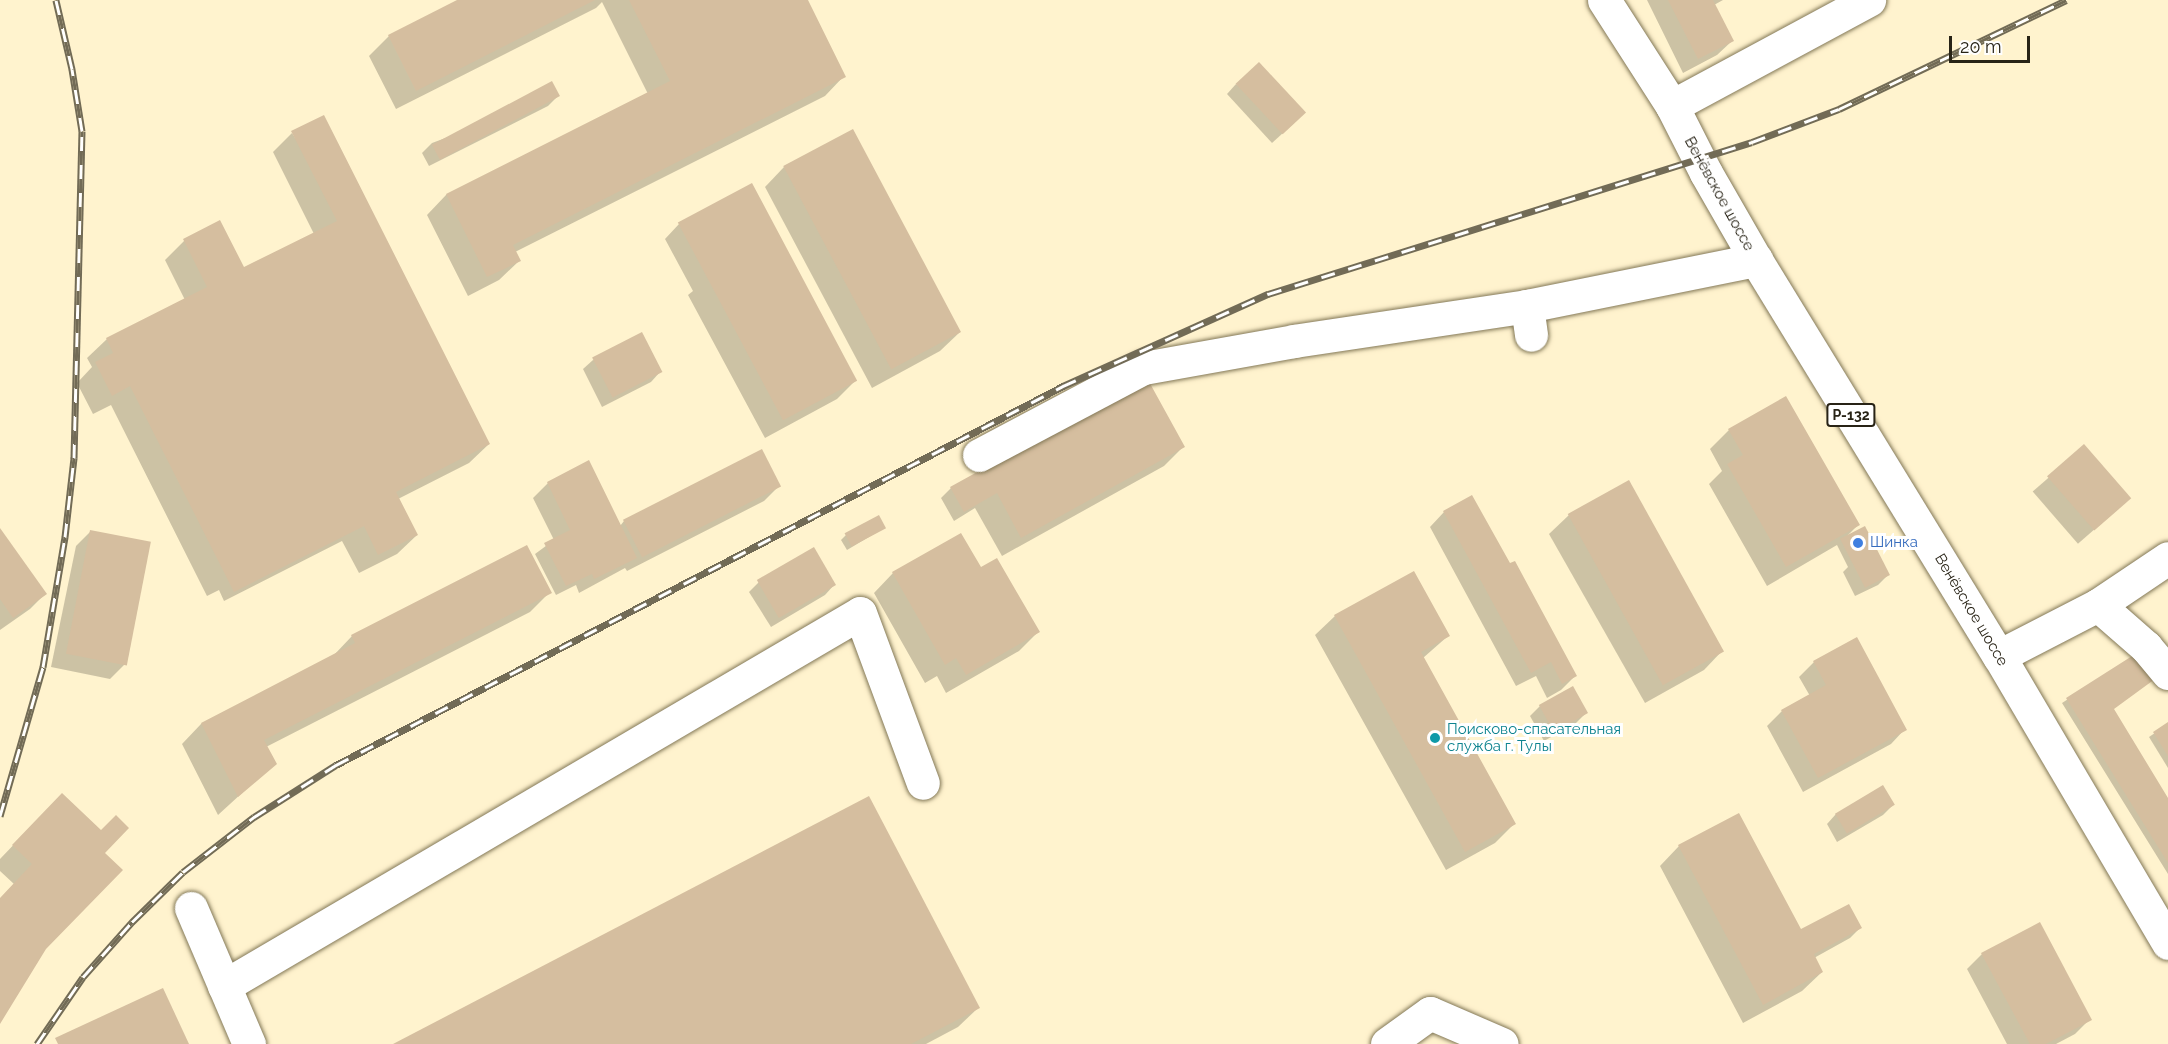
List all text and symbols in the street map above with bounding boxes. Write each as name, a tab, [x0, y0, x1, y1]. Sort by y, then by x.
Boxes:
scale bar	[1952, 24, 2033, 62]
text: 20 m	[1960, 36, 2002, 57]
street label: Венёвское шоссе	[1680, 134, 1758, 254]
road number: Р-132	[1826, 404, 1876, 426]
place label: Шинка	[1870, 534, 1918, 552]
marker: Шинка	[1851, 536, 1865, 550]
street label: Венёвское шоссе	[1930, 551, 2012, 669]
place label: Поисково-спасательная служба г. Тулы	[1447, 720, 1621, 755]
marker: Поисково-спасательная служба г. Тулы	[1428, 731, 1442, 745]

